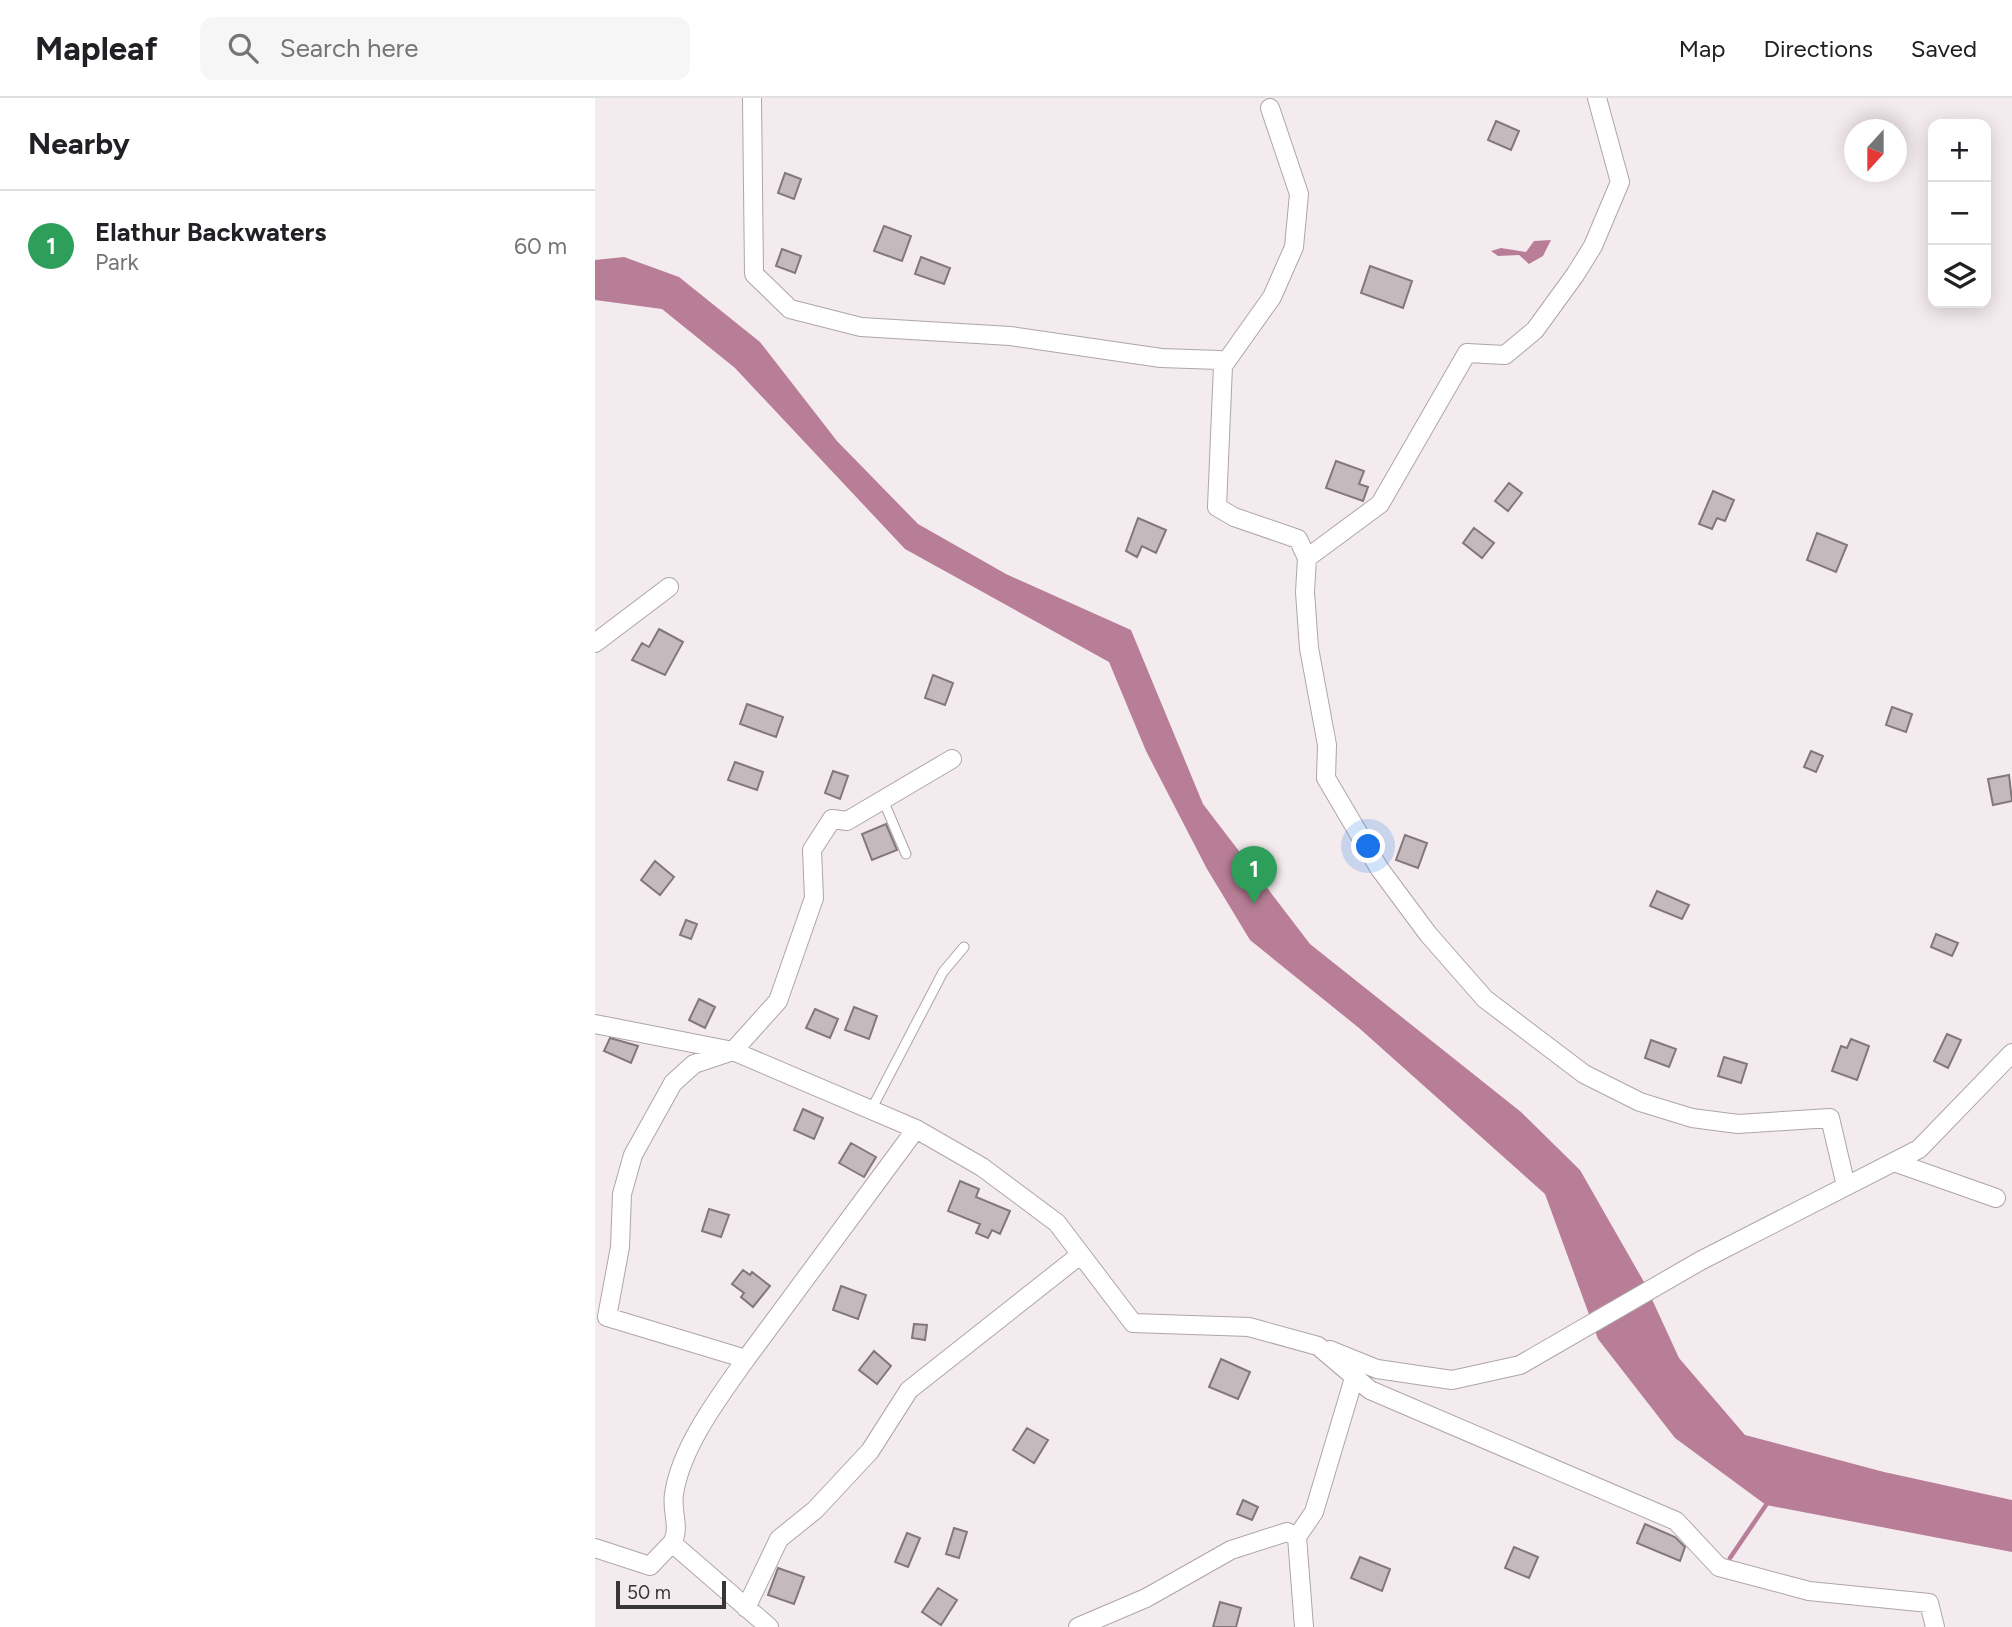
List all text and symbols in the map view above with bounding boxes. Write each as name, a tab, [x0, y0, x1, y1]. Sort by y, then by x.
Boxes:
search box	[200, 17, 690, 80]
text: Mapleaf	[35, 29, 158, 68]
icon: search	[224, 29, 262, 67]
text: Search here	[280, 32, 419, 64]
text: Map	[1679, 34, 1725, 63]
text: Directions	[1763, 34, 1873, 63]
text: Saved	[1911, 34, 1977, 63]
north arrow	[1844, 119, 1907, 182]
map controls	[1928, 119, 1991, 308]
button: +	[1928, 119, 1991, 182]
text: Nearby	[28, 125, 130, 162]
button: −	[1928, 182, 1991, 245]
text: Elathur Backwaters	[95, 216, 326, 248]
text: 1	[46, 232, 56, 260]
text: 60 m	[514, 232, 567, 260]
button: layers	[1928, 245, 1991, 308]
text: Park	[95, 248, 139, 276]
your location	[1351, 829, 1385, 863]
pin: 1	[1231, 846, 1277, 904]
scale bar	[616, 1578, 726, 1610]
text: 50 m	[627, 1581, 671, 1604]

